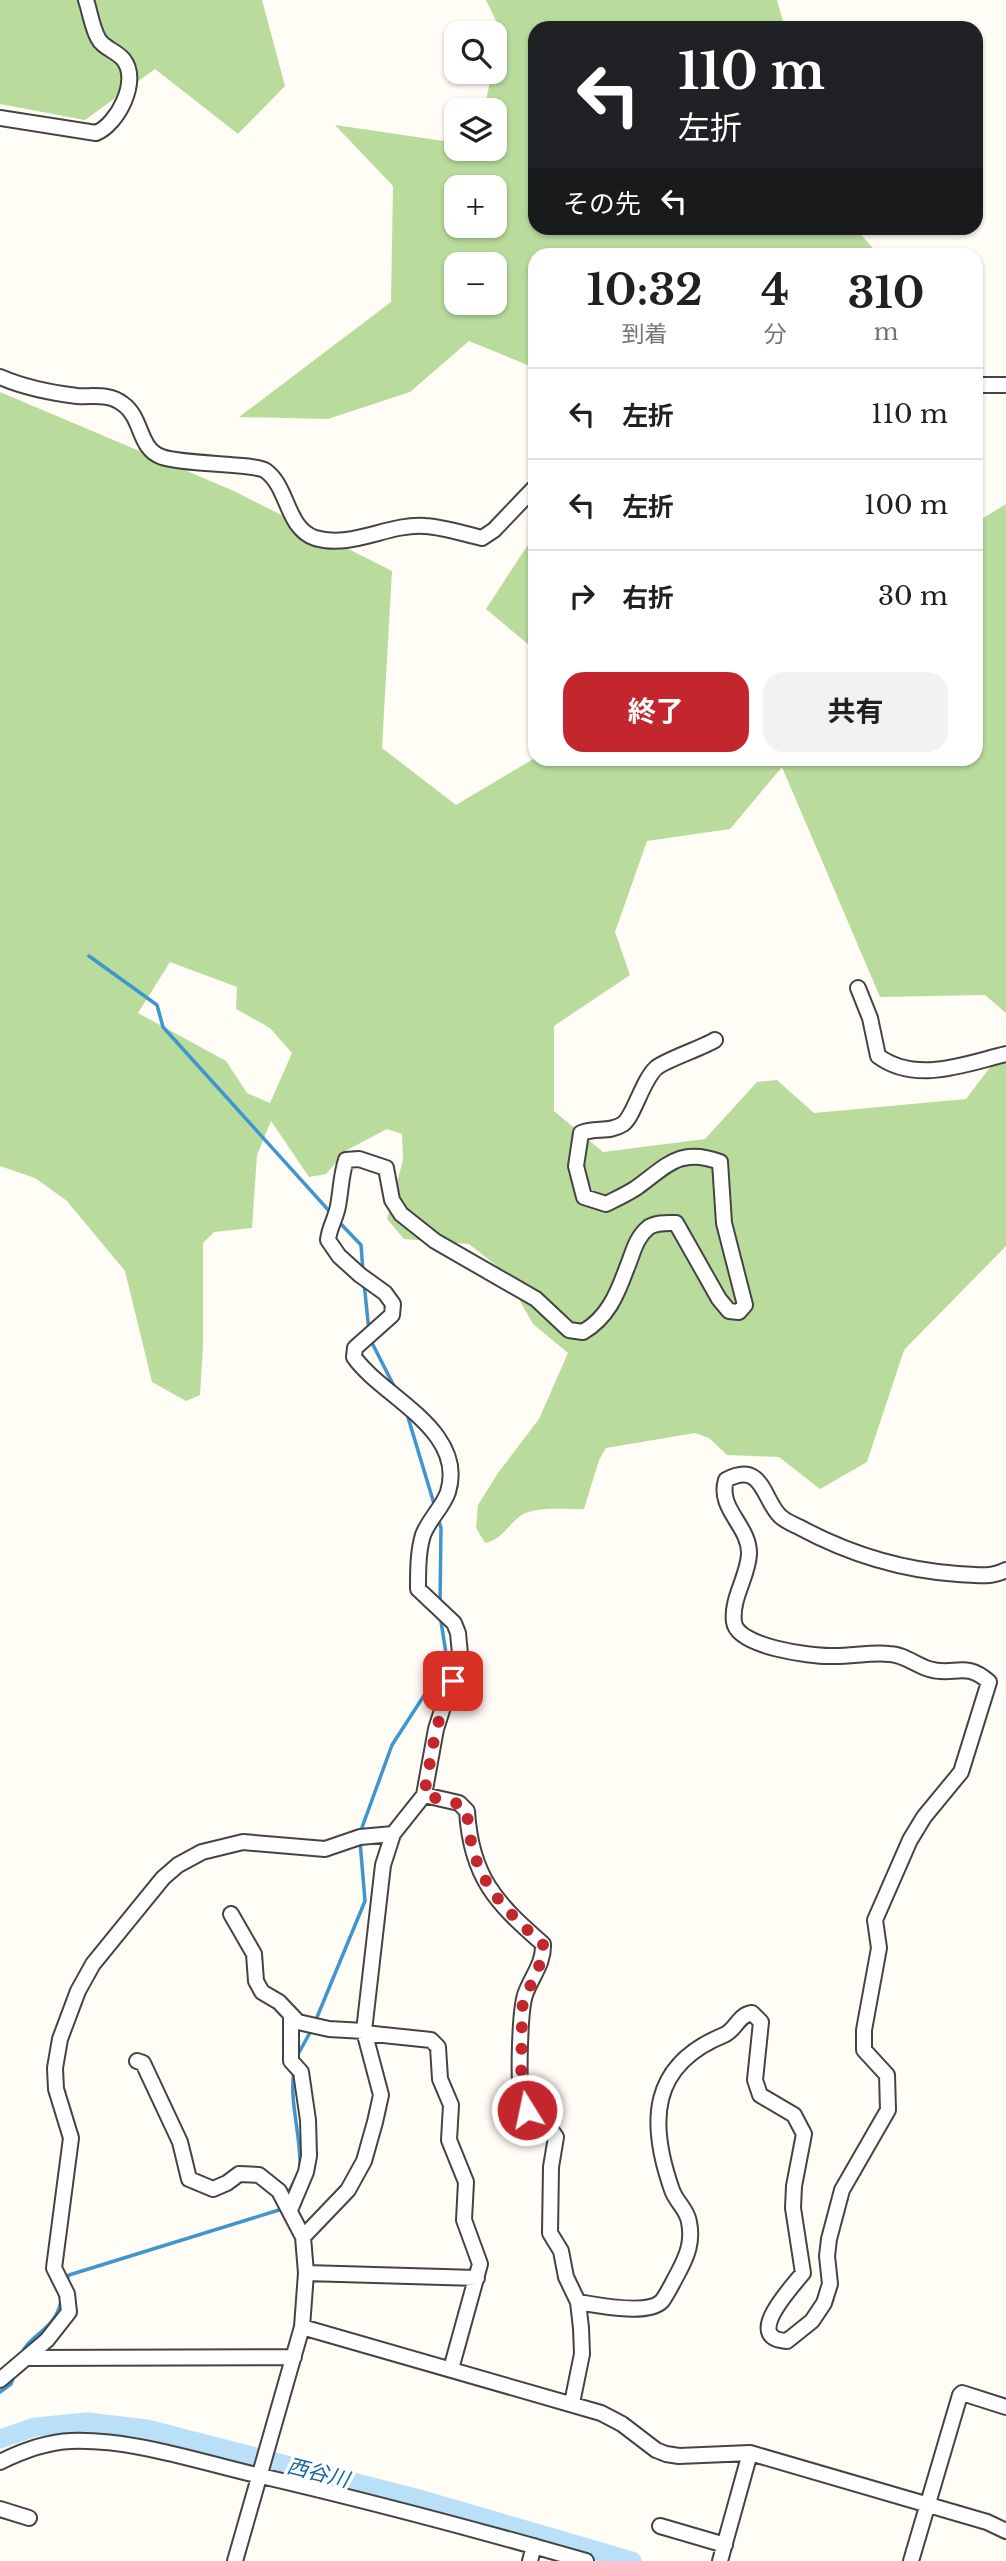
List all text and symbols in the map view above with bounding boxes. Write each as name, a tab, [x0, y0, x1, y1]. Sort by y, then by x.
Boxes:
map controls	[444, 21, 507, 315]
button: search	[444, 21, 507, 84]
text: 110 m	[678, 41, 825, 102]
icon: left	[563, 49, 654, 140]
button: layers	[444, 98, 507, 161]
text: 左折	[678, 108, 742, 148]
button: +	[444, 175, 507, 238]
icon: left	[655, 182, 693, 220]
text: その先	[563, 188, 641, 220]
button: −	[444, 252, 507, 315]
text: 10:32	[587, 264, 703, 316]
text: 4	[761, 264, 789, 316]
text: 310	[848, 267, 924, 319]
text: m	[874, 318, 898, 346]
text: 到着	[622, 320, 668, 348]
text: 分	[764, 320, 787, 348]
icon: left	[563, 395, 601, 433]
text: 110 m	[871, 398, 948, 430]
text: 左折	[622, 400, 674, 432]
icon: left	[563, 486, 601, 524]
text: 100 m	[864, 489, 948, 521]
text: 左折	[622, 491, 674, 523]
icon: right	[563, 577, 601, 615]
text: 30 m	[878, 580, 948, 612]
text: 右折	[622, 582, 674, 614]
button: 終了	[563, 672, 749, 752]
button: 共有	[763, 672, 948, 752]
pin	[423, 1651, 483, 1711]
icon: arrive	[434, 1662, 472, 1700]
position arrow	[490, 2073, 564, 2147]
water label: 西谷川	[284, 2453, 354, 2494]

